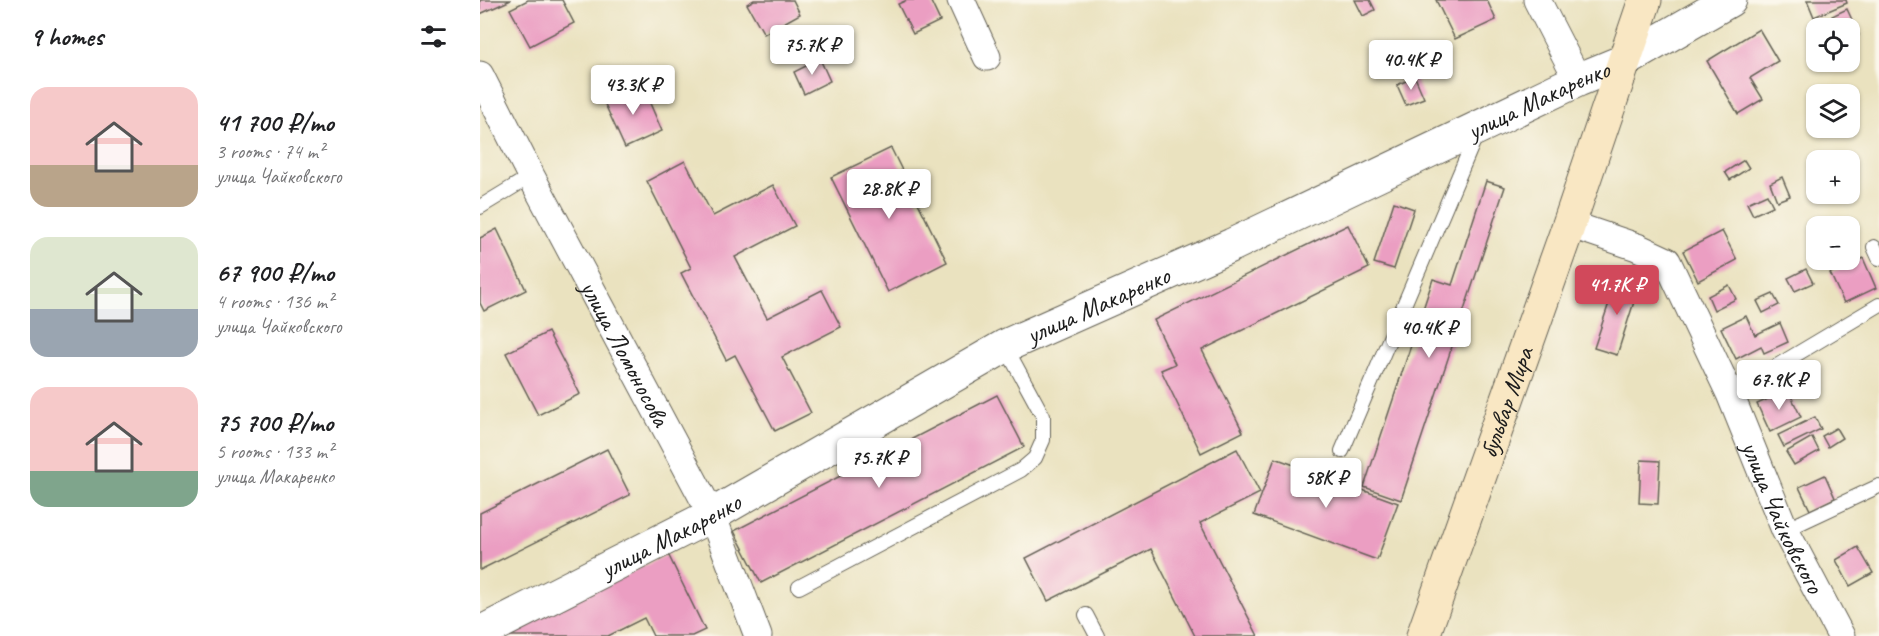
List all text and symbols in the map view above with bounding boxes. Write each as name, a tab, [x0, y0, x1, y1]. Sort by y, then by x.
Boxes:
map controls	[1806, 18, 1860, 270]
button: locate	[1806, 18, 1860, 72]
text: 9 homes	[30, 20, 103, 53]
icon: filters	[417, 20, 450, 53]
pin: 75.7K ₽	[757, 25, 867, 76]
text: 75.7K ₽	[784, 32, 840, 57]
pin: 40.4K ₽	[1356, 40, 1466, 91]
text: 40.4K ₽	[1383, 47, 1439, 72]
street label: улица Макаренко	[1460, 52, 1616, 148]
pin: 43.3K ₽	[578, 65, 688, 116]
text: 43.3K ₽	[605, 72, 661, 97]
button: layers	[1806, 84, 1860, 138]
text: 41 700 ₽/mo	[216, 106, 334, 139]
icon: home	[78, 111, 150, 183]
text: 3 rooms · 74 m²	[216, 139, 324, 164]
button: +	[1806, 150, 1860, 204]
text: улица Чайковского	[216, 164, 342, 189]
pin: 28.8K ₽	[834, 169, 944, 220]
text: 28.8K ₽	[861, 176, 917, 201]
button: −	[1806, 216, 1860, 270]
text: 67 900 ₽/mo	[216, 256, 334, 289]
street label: улица Макаренко	[1019, 258, 1177, 352]
icon: home	[78, 261, 150, 333]
pin: 41.7K ₽	[1562, 265, 1672, 316]
text: 41.7K ₽	[1589, 272, 1645, 297]
street label: улица Ломоносова	[572, 273, 678, 433]
text: 4 rooms · 136 m²	[216, 289, 333, 314]
pin: 40.4K ₽	[1374, 308, 1484, 359]
text: улица Чайковского	[216, 314, 342, 339]
text: 40.4K ₽	[1401, 315, 1457, 340]
street label: бульвар Мира	[1472, 341, 1542, 462]
pin: 67.9K ₽	[1724, 360, 1834, 411]
text: 67.9K ₽	[1751, 367, 1807, 392]
text: 75 700 ₽/mo	[216, 406, 333, 439]
icon: home	[78, 411, 150, 483]
street label: улица Чайковского	[1733, 435, 1832, 600]
pin: 75.7K ₽	[824, 438, 934, 489]
text: 5 rooms · 133 m²	[216, 439, 333, 464]
text: 75.7K ₽	[851, 445, 907, 470]
pin: 58K ₽	[1284, 458, 1368, 509]
text: улица Макаренко	[216, 464, 334, 489]
text: 58K ₽	[1304, 465, 1348, 490]
street label: улица Макаренко	[593, 485, 749, 587]

